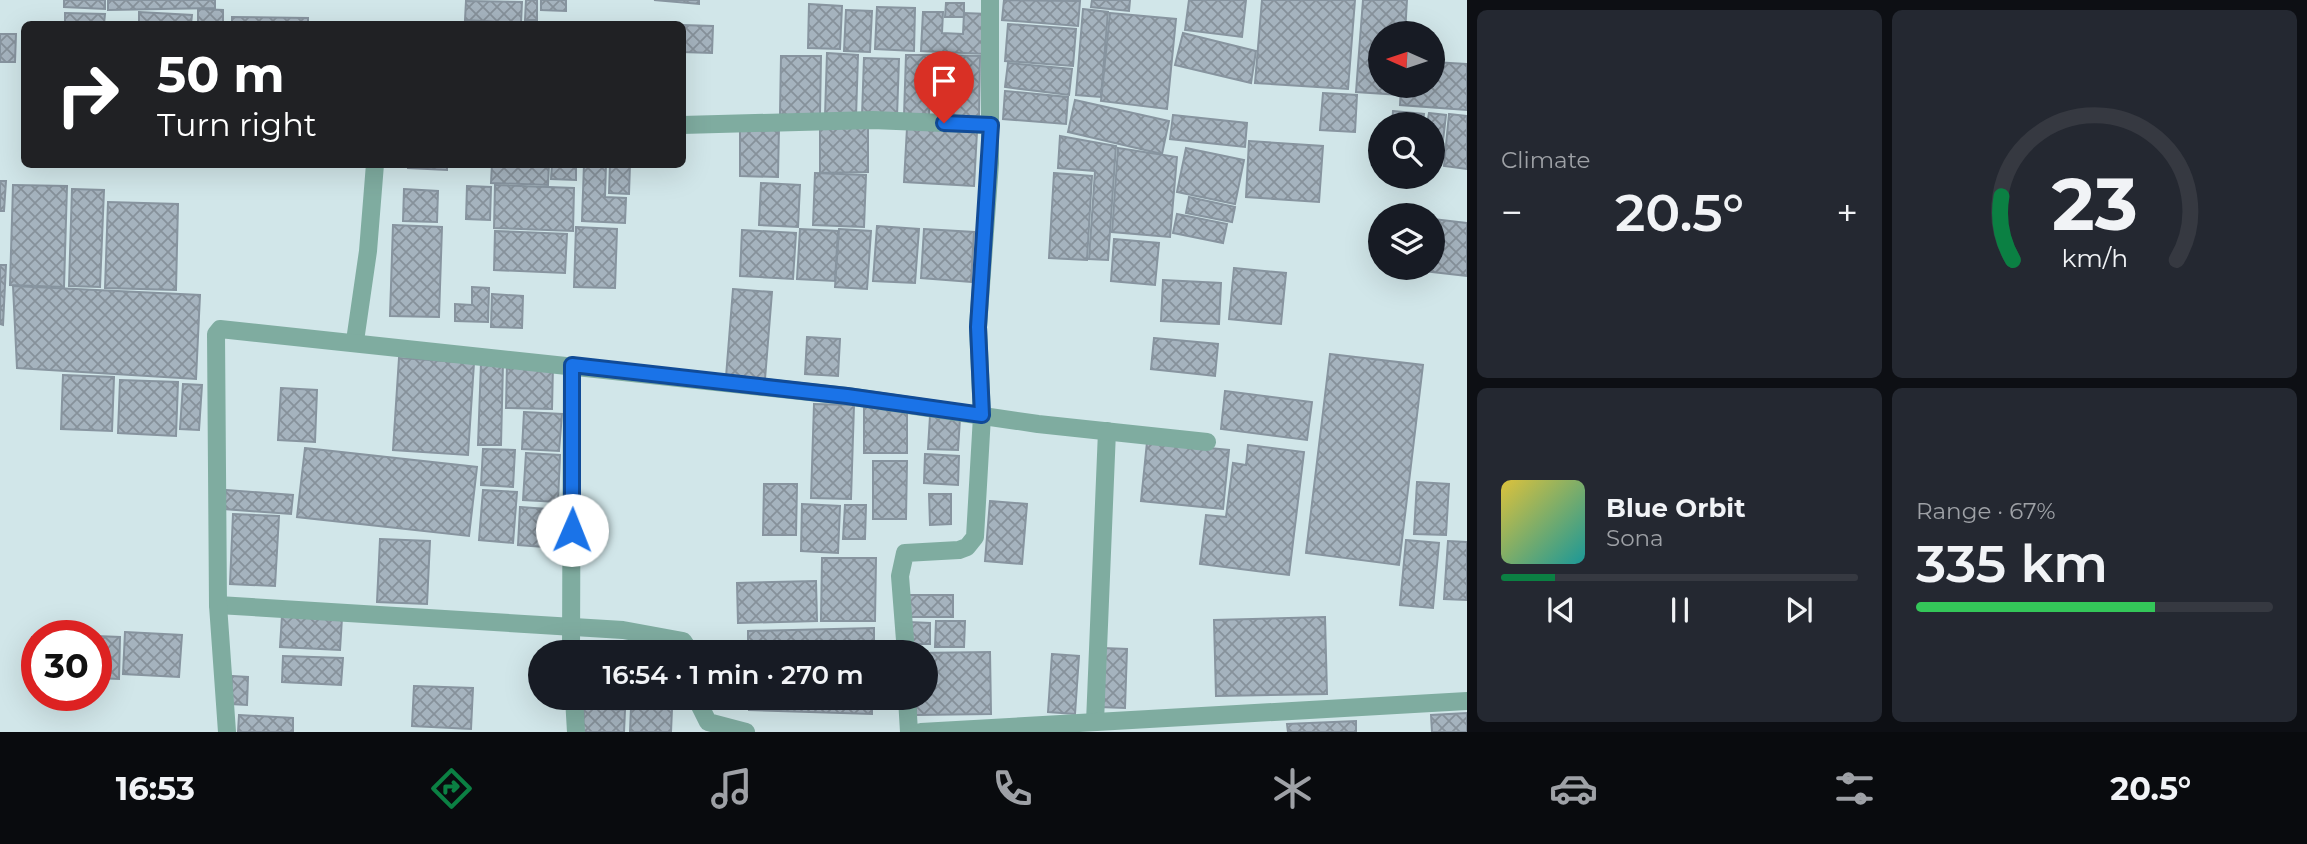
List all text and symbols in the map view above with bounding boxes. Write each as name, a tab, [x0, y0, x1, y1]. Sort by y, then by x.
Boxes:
north arrow	[1368, 21, 1446, 98]
map controls	[1368, 21, 1445, 280]
text: 50 m	[157, 45, 285, 104]
icon: right	[42, 49, 133, 140]
pin	[914, 51, 974, 123]
icon: arrive	[925, 62, 963, 100]
text: Turn right	[157, 105, 317, 144]
button: search	[1368, 112, 1445, 189]
text: Climate	[1501, 146, 1590, 174]
text: 23	[2051, 160, 2138, 248]
text: 20.5°	[1615, 181, 1744, 244]
text: −	[1501, 189, 1523, 236]
text: +	[1836, 189, 1858, 236]
button: layers	[1368, 203, 1445, 280]
text: km/h	[2061, 243, 2128, 273]
text: Blue Orbit	[1606, 492, 1745, 524]
position arrow	[535, 493, 609, 567]
text: Range · 67%	[1916, 497, 2056, 525]
text: Sona	[1606, 524, 1664, 552]
text: 335 km	[1916, 532, 2108, 595]
icon: previous	[1542, 591, 1580, 629]
icon: pause	[1661, 591, 1699, 629]
icon: next	[1780, 591, 1818, 629]
speed limit sign: 30	[21, 620, 112, 711]
text: 16:54 · 1 min · 270 m	[602, 659, 864, 691]
icon: directions	[427, 764, 476, 813]
icon: music	[707, 764, 756, 813]
icon: phone	[988, 764, 1037, 813]
icon: climate	[1268, 764, 1317, 813]
icon: car	[1549, 764, 1598, 813]
icon: filters	[1830, 764, 1879, 813]
text: 16:53	[116, 769, 195, 808]
text: 20.5°	[2110, 769, 2191, 808]

